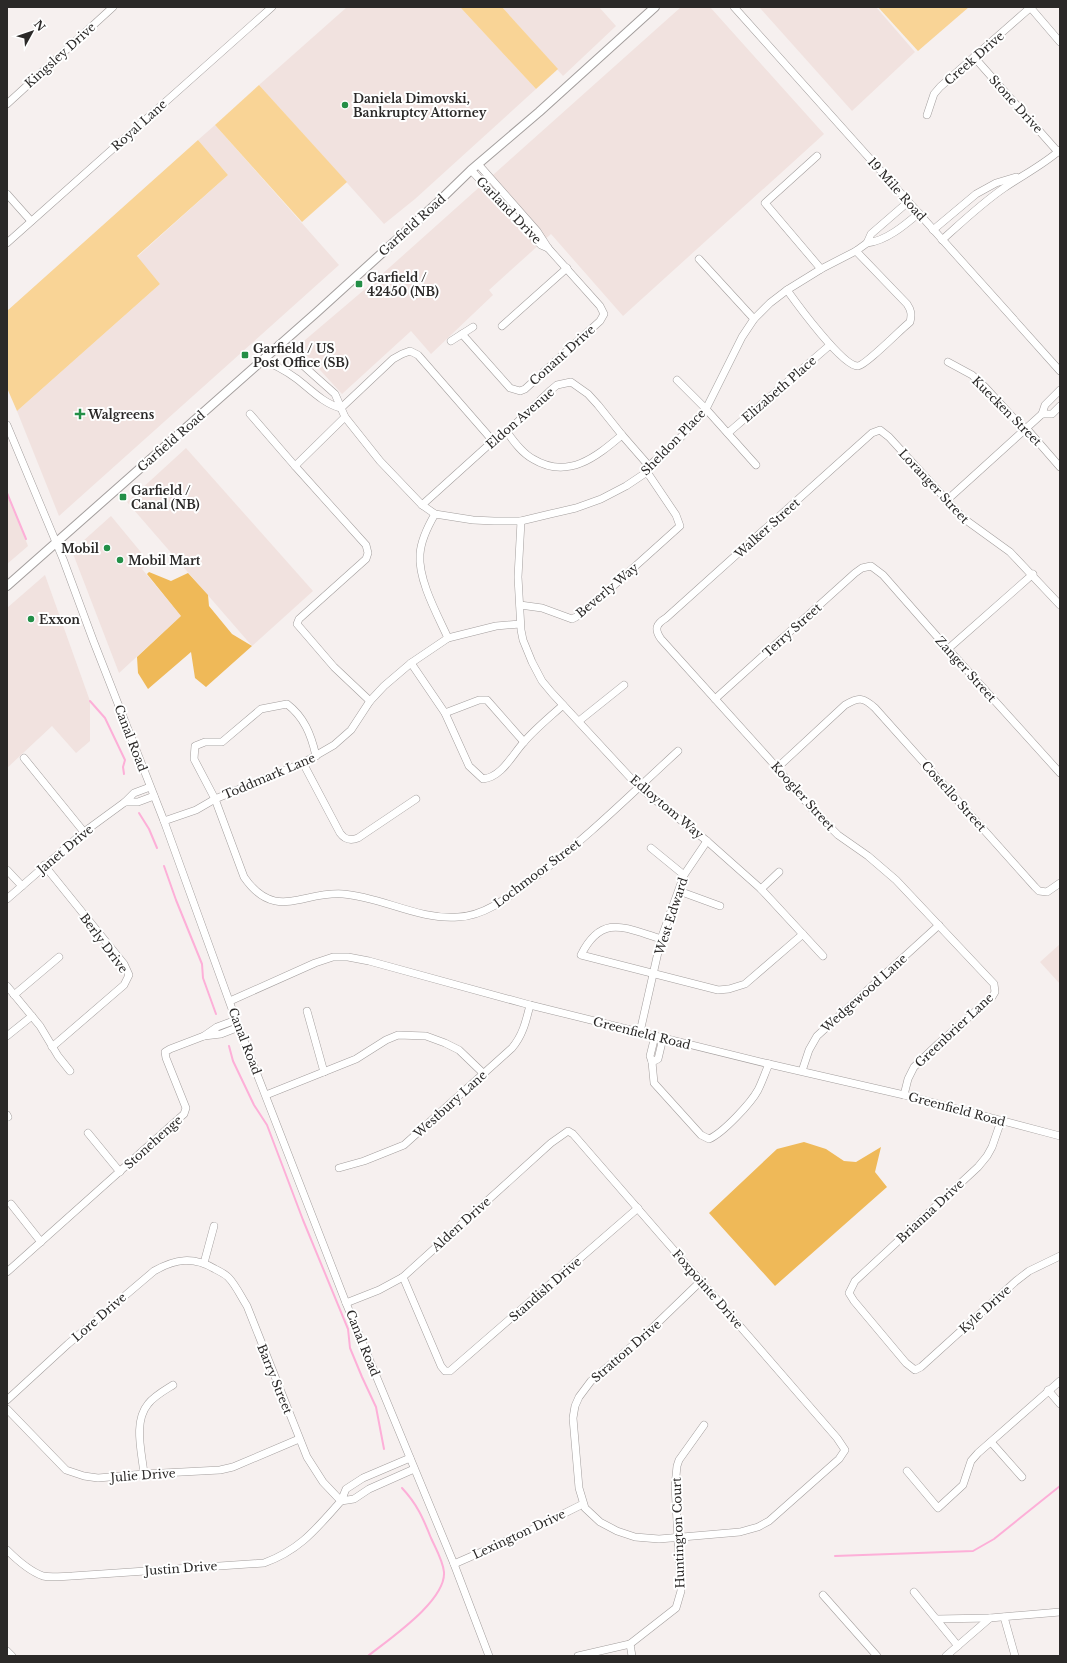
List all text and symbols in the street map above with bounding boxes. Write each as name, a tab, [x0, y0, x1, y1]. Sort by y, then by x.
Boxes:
north arrow	[12, 12, 52, 52]
text: N	[31, 17, 49, 35]
street label: Kingsley Drive	[22, 19, 99, 91]
street label: Creek Drive	[941, 28, 1007, 88]
street label: Stone Drive	[986, 72, 1046, 136]
place label: Daniela Dimovski, Bankruptcy Attorney	[353, 91, 487, 120]
street label: Royal Lane	[108, 96, 170, 154]
marker: Daniela Dimovski, Bankruptcy Attorney	[340, 100, 350, 110]
street label: 19 Mile Road	[865, 154, 929, 224]
street label: Garland Drive	[473, 173, 545, 247]
street label: Garfield Road	[375, 191, 449, 259]
place label: Garfield / 42450 (NB)	[367, 270, 439, 299]
marker: Garfield / 42450 (NB)	[354, 279, 364, 289]
street label: Conant Drive	[526, 322, 598, 388]
place label: Garfield / US Post Office (SB)	[253, 341, 349, 370]
marker: Garfield / US Post Office (SB)	[240, 350, 250, 360]
street label: Elizabeth Place	[739, 353, 819, 425]
street label: Kuecken Street	[969, 373, 1045, 449]
street label: Eldon Avenue	[483, 384, 557, 452]
street label: Sheldon Place	[638, 406, 709, 478]
place label: Walgreens	[87, 407, 155, 422]
street label: Garfield Road	[134, 407, 208, 475]
marker: Walgreens	[75, 409, 85, 419]
street label: Loranger Street	[896, 446, 973, 527]
place label: Garfield / Canal (NB)	[131, 483, 200, 512]
marker: Garfield / Canal (NB)	[118, 492, 128, 502]
street label: Walker Street	[731, 495, 803, 562]
place label: Mobil	[61, 541, 100, 556]
marker: Mobil	[102, 543, 112, 553]
place label: Mobil Mart	[128, 553, 201, 568]
marker: Mobil Mart	[115, 555, 125, 565]
street label: Beverly Way	[573, 559, 641, 620]
street label: Terry Street	[760, 600, 825, 660]
place label: Exxon	[39, 612, 80, 627]
marker: Exxon	[26, 614, 36, 624]
street label: Zanger Street	[933, 633, 1000, 705]
street label: Canal Road	[111, 702, 151, 774]
street label: Toddmark Lane	[221, 750, 318, 802]
street label: Koogler Street	[768, 758, 838, 834]
street label: Costello Street	[918, 758, 990, 835]
street label: Edloytom Way	[627, 772, 707, 842]
street label: Janet Drive	[32, 821, 96, 878]
street label: Lochmoor Street	[491, 835, 584, 911]
street label: West Edward	[651, 875, 691, 958]
street label: Berly Drive	[77, 910, 131, 976]
street label: Wedgewood Lane	[817, 951, 910, 1036]
street label: Greenbrier Lane	[912, 990, 996, 1070]
street label: Canal Road	[225, 1005, 265, 1077]
street label: Greenfield Road	[592, 1014, 692, 1052]
street label: Westbury Lane	[410, 1067, 490, 1141]
street label: Greenfield Road	[907, 1089, 1007, 1129]
street label: Stonehenge	[121, 1112, 185, 1172]
street label: Brianna Drive	[893, 1176, 967, 1246]
street label: Alden Drive	[428, 1194, 494, 1255]
street label: Foxpointe Drive	[670, 1246, 747, 1332]
street label: Standish Drive	[506, 1253, 584, 1324]
street label: Kyle Drive	[956, 1282, 1014, 1336]
street label: Lore Drive	[69, 1289, 129, 1345]
street label: Canal Road	[343, 1308, 383, 1378]
street label: Stratton Drive	[588, 1317, 664, 1385]
street label: Barry Street	[254, 1342, 296, 1417]
street label: Julie Drive	[108, 1465, 176, 1485]
street label: Huntington Court	[669, 1477, 687, 1589]
street label: Lexington Drive	[470, 1506, 568, 1562]
street label: Justin Drive	[142, 1558, 218, 1578]

